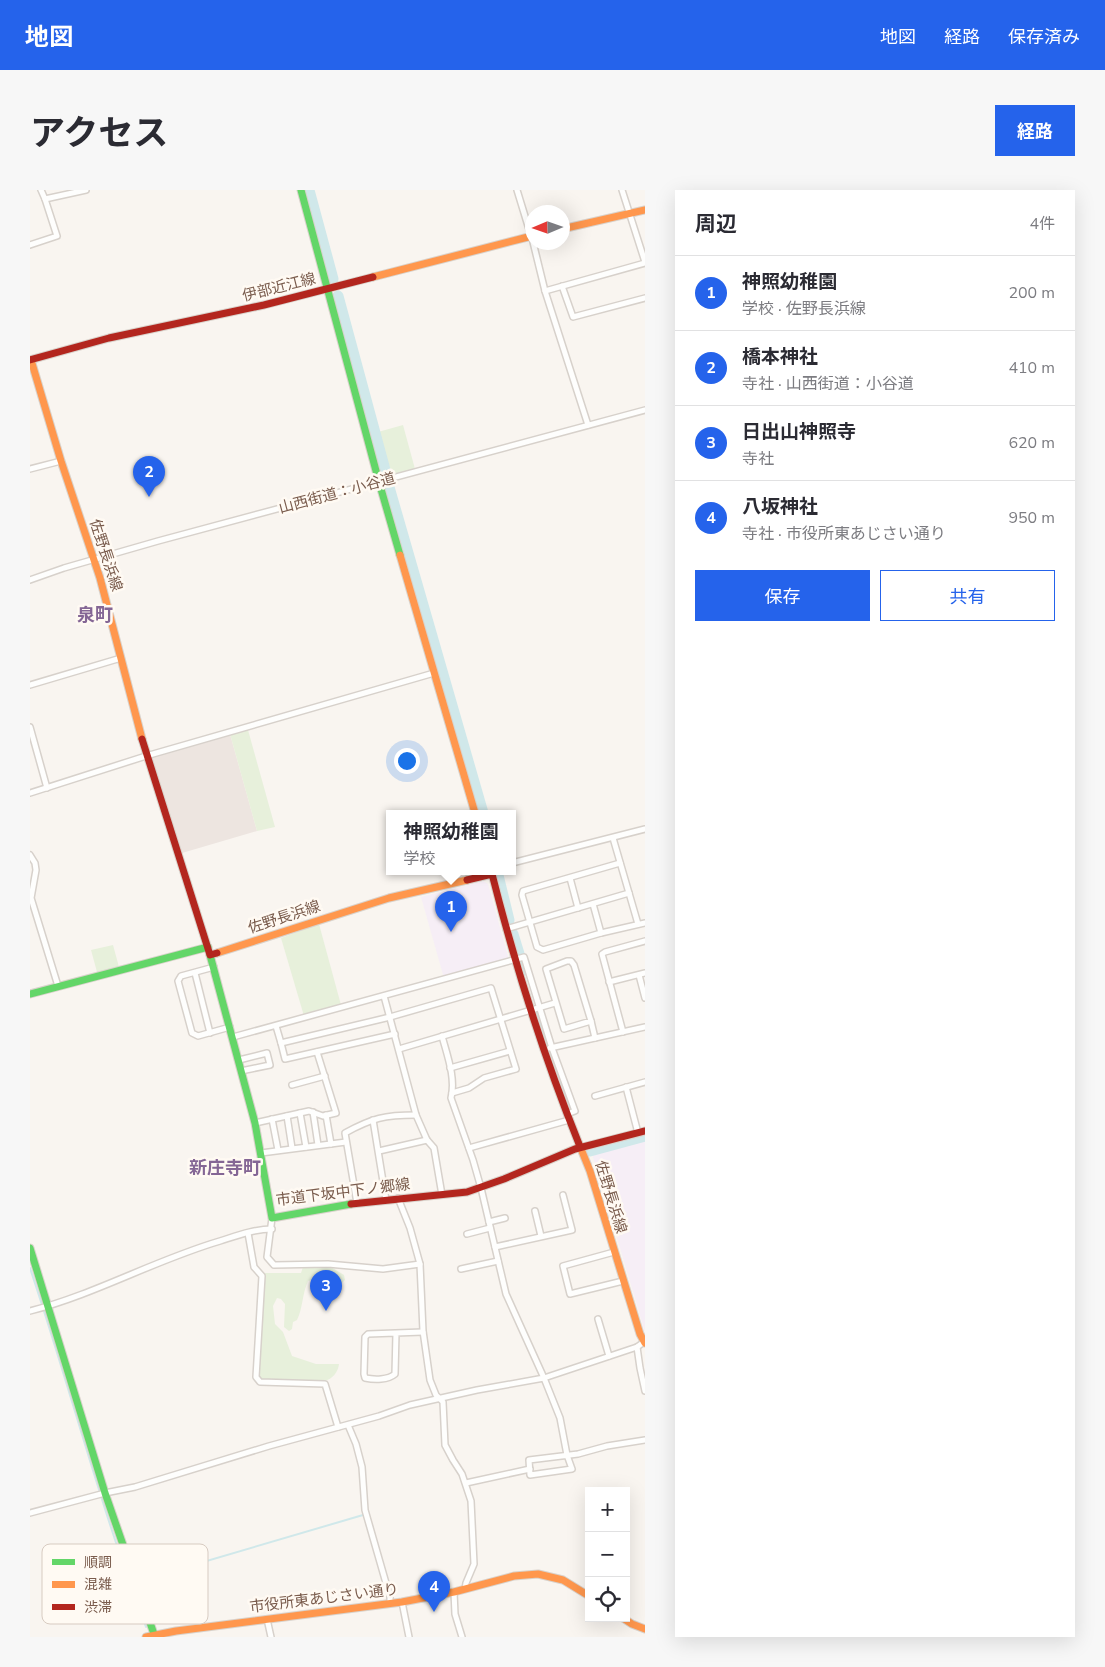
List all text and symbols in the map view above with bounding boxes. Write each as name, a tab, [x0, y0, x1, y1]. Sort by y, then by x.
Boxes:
text: 地図	[25, 21, 73, 53]
text: 地図	[880, 25, 916, 49]
text: 経路	[944, 25, 980, 49]
text: 保存済み	[1008, 25, 1080, 49]
button: 経路	[995, 105, 1075, 156]
text: アクセス	[30, 110, 168, 157]
north arrow	[525, 205, 570, 250]
text: 周辺	[695, 210, 737, 238]
text: 4件	[1029, 213, 1055, 235]
street label: 伊部近江線	[240, 268, 318, 306]
text: 神照幼稚園	[742, 269, 837, 295]
text: 1	[706, 282, 716, 304]
text: 200 m	[1008, 282, 1055, 304]
text: 学校 · 佐野長浜線	[742, 298, 866, 320]
text: 橋本神社	[742, 344, 818, 370]
text: 2	[706, 357, 716, 379]
text: 410 m	[1008, 357, 1055, 379]
text: 寺社 · 山西街道：小谷道	[742, 373, 914, 395]
text: 日出山神照寺	[742, 419, 856, 445]
text: 3	[706, 432, 716, 454]
text: 620 m	[1008, 432, 1055, 454]
text: 寺社	[742, 448, 774, 470]
pin: 2	[133, 456, 165, 497]
street label: 山西街道：小谷道	[276, 468, 398, 518]
text: 八坂神社	[742, 494, 818, 520]
text: 4	[706, 507, 716, 529]
text: 950 m	[1008, 507, 1055, 529]
street label: 佐野長浜線	[85, 516, 127, 594]
text: 寺社 · 市役所東あじさい通り	[742, 523, 946, 545]
button: 保存	[695, 570, 870, 621]
button: 共有	[880, 570, 1055, 621]
district label: 泉町	[77, 603, 113, 627]
your location	[394, 748, 420, 774]
popup	[386, 810, 516, 875]
text: 神照幼稚園	[403, 819, 499, 845]
text: 学校	[403, 848, 436, 870]
pin: 1	[435, 891, 467, 932]
street label: 佐野長浜線	[245, 896, 323, 938]
district label: 新庄寺町	[189, 1156, 261, 1180]
street label: 佐野長浜線	[590, 1158, 632, 1236]
street label: 市道下坂中下ノ郷線	[275, 1174, 411, 1210]
pin: 3	[310, 1270, 342, 1311]
map controls	[585, 1487, 630, 1622]
button: +	[585, 1487, 630, 1532]
button: −	[585, 1532, 630, 1577]
legend	[42, 1544, 208, 1624]
text: 順調	[84, 1553, 112, 1572]
pin: 4	[418, 1571, 450, 1612]
text: 混雑	[84, 1575, 112, 1594]
button: locate	[585, 1577, 630, 1622]
street label: 市役所東あじさい通り	[248, 1579, 400, 1617]
text: 渋滞	[84, 1598, 112, 1617]

